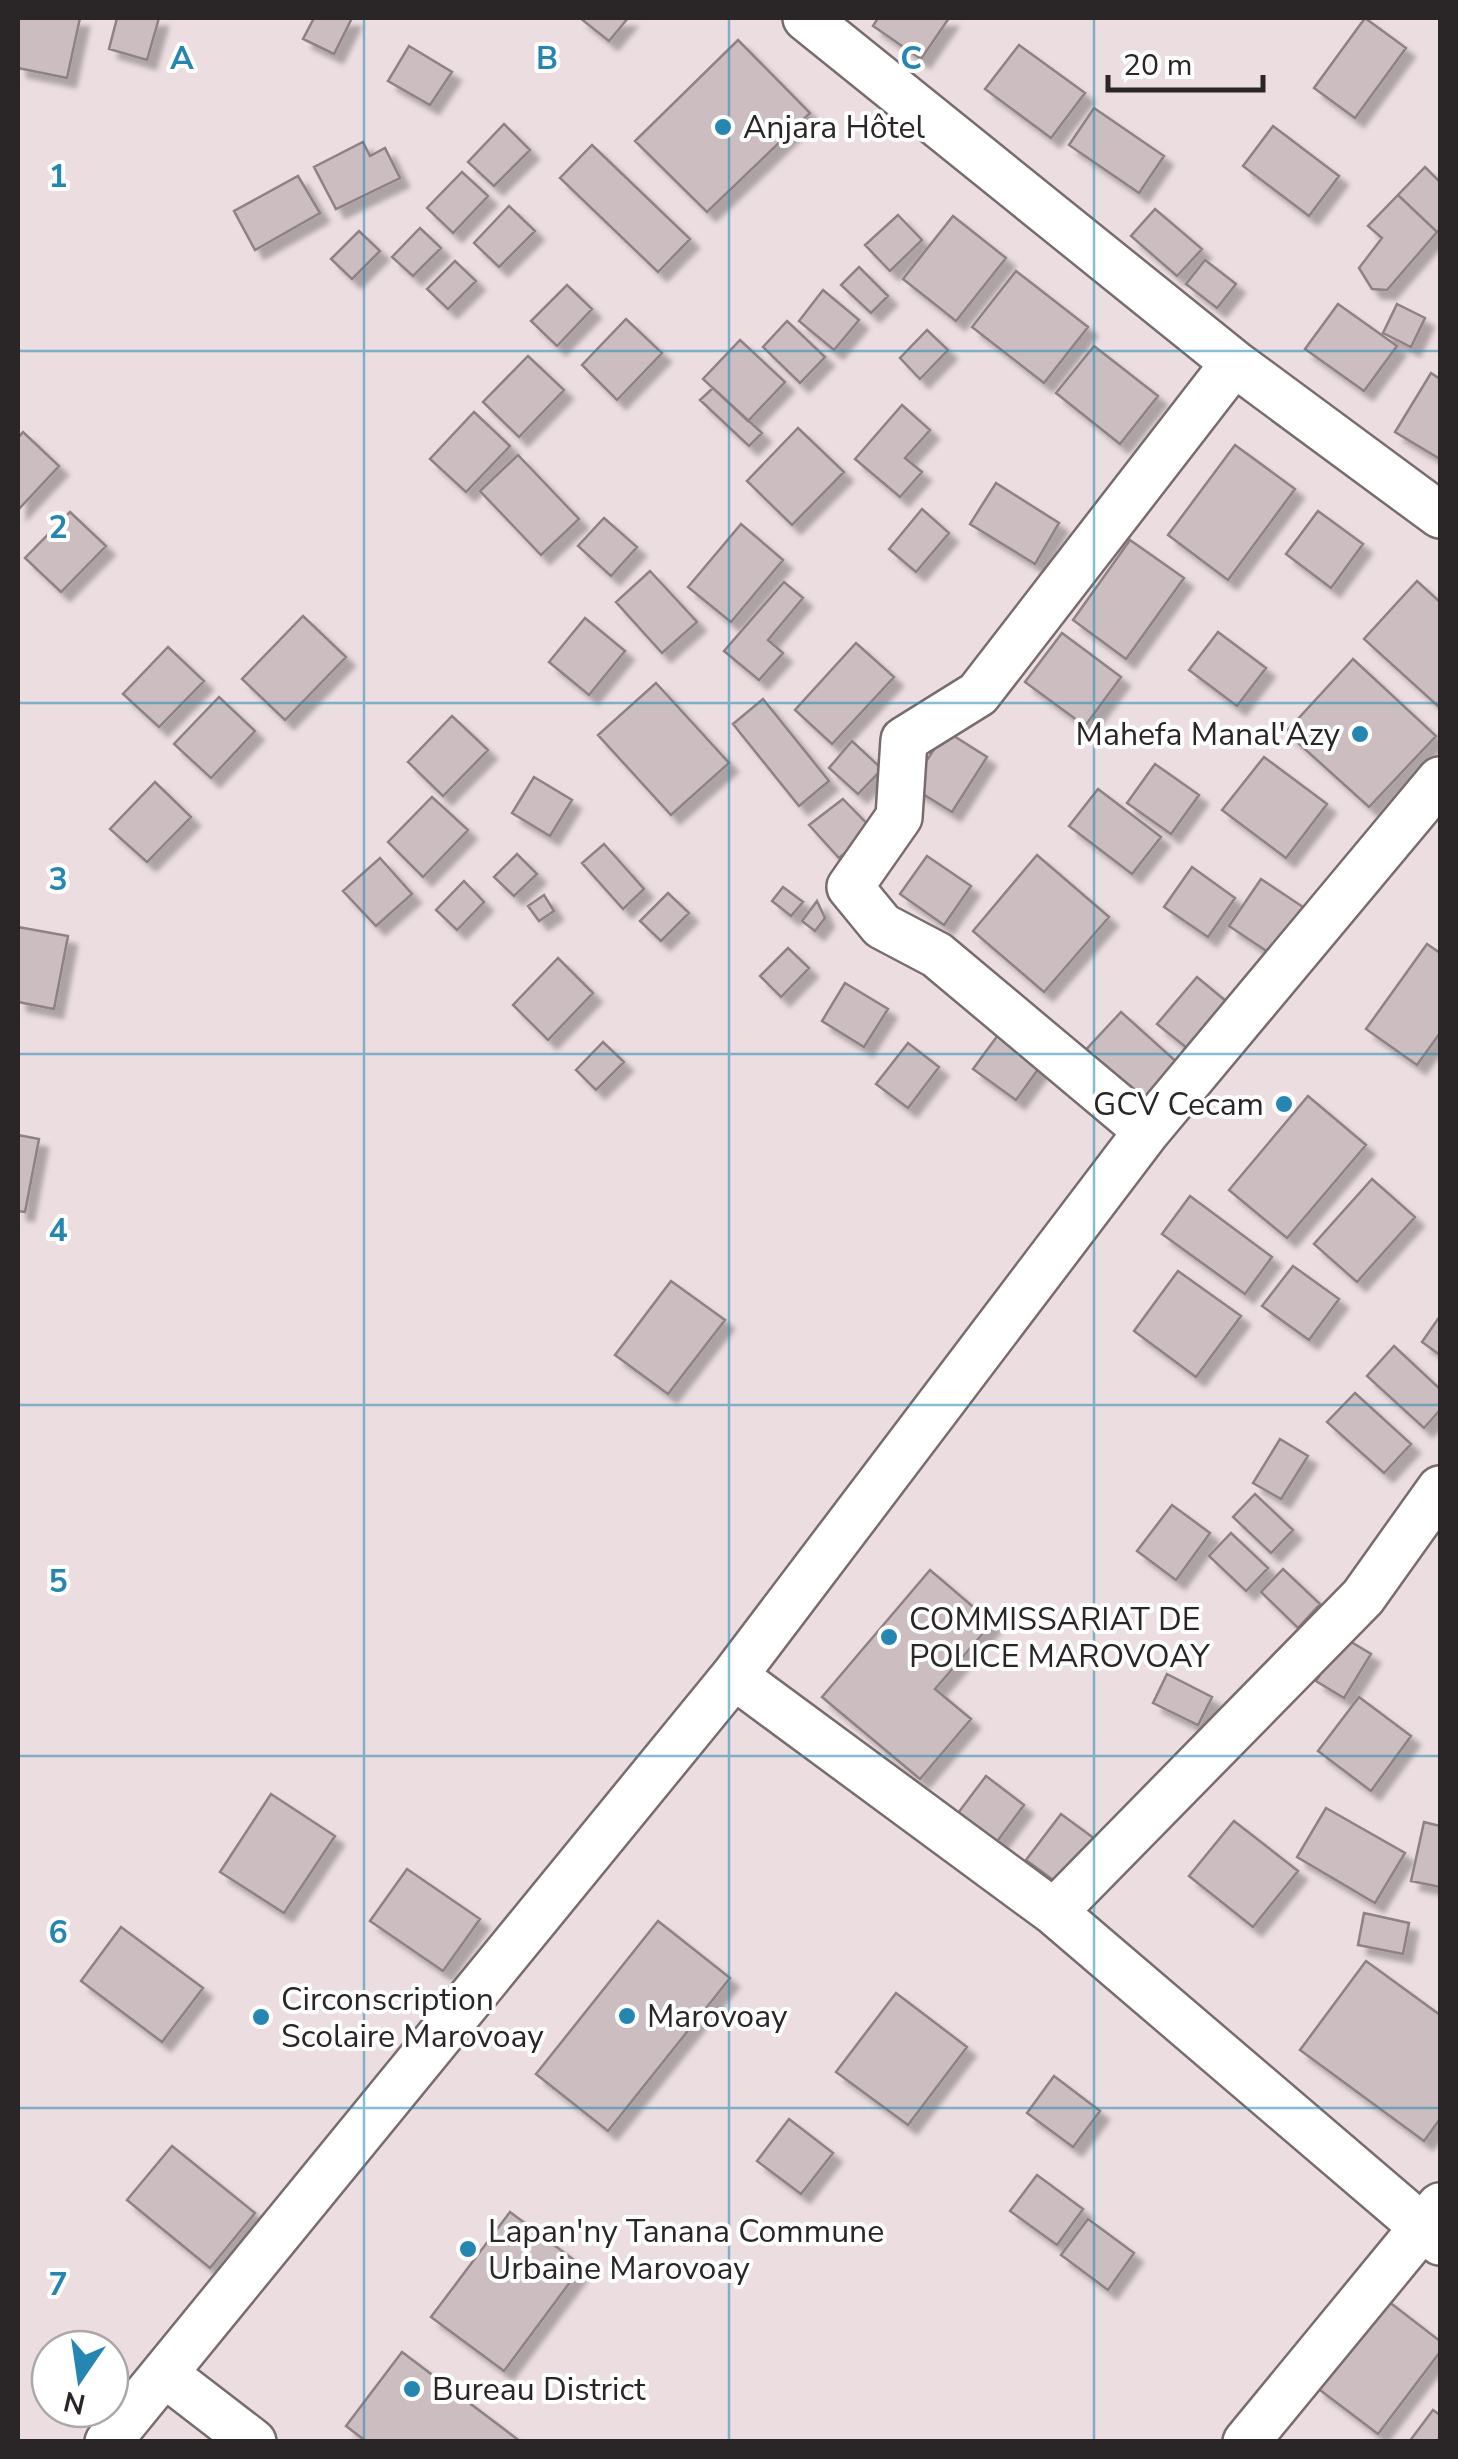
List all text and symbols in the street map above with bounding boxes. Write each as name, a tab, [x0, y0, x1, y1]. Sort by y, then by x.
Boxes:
scale bar	[1108, 30, 1263, 92]
text: A	[170, 37, 194, 80]
text: B	[536, 37, 558, 80]
text: C	[900, 37, 922, 80]
text: 20 m	[1123, 45, 1192, 86]
place label: Anjara Hôtel	[743, 106, 926, 149]
marker: Anjara Hôtel	[712, 116, 734, 138]
text: 1	[48, 155, 68, 198]
text: 2	[48, 506, 68, 549]
place label: Mahefa Manal'Azy	[1076, 713, 1341, 756]
marker: Mahefa Manal'Azy	[1349, 723, 1371, 745]
text: 3	[48, 858, 68, 901]
place label: GCV Cecam	[1093, 1083, 1264, 1126]
marker: GCV Cecam	[1273, 1093, 1295, 1115]
text: 4	[48, 1209, 68, 1252]
text: 5	[48, 1560, 68, 1603]
place label: COMMISSARIAT DE POLICE MAROVOAY	[909, 1598, 1210, 1678]
marker: COMMISSARIAT DE POLICE MAROVOAY	[878, 1626, 900, 1648]
text: 6	[48, 1911, 68, 1954]
place label: Circonscription Scolaire Marovoay	[281, 1978, 544, 2058]
place label: Marovoay	[647, 1995, 788, 2038]
marker: Marovoay	[616, 2005, 638, 2027]
marker: Circonscription Scolaire Marovoay	[250, 2006, 272, 2028]
place label: Lapan'ny Tanana Commune Urbaine Marovoay	[488, 2210, 884, 2290]
marker: Lapan'ny Tanana Commune Urbaine Marovoay	[457, 2238, 479, 2260]
text: 7	[48, 2263, 68, 2306]
north arrow	[30, 2329, 130, 2429]
place label: Bureau District	[432, 2368, 646, 2411]
marker: Bureau District	[401, 2378, 423, 2400]
text: N	[60, 2382, 89, 2423]

